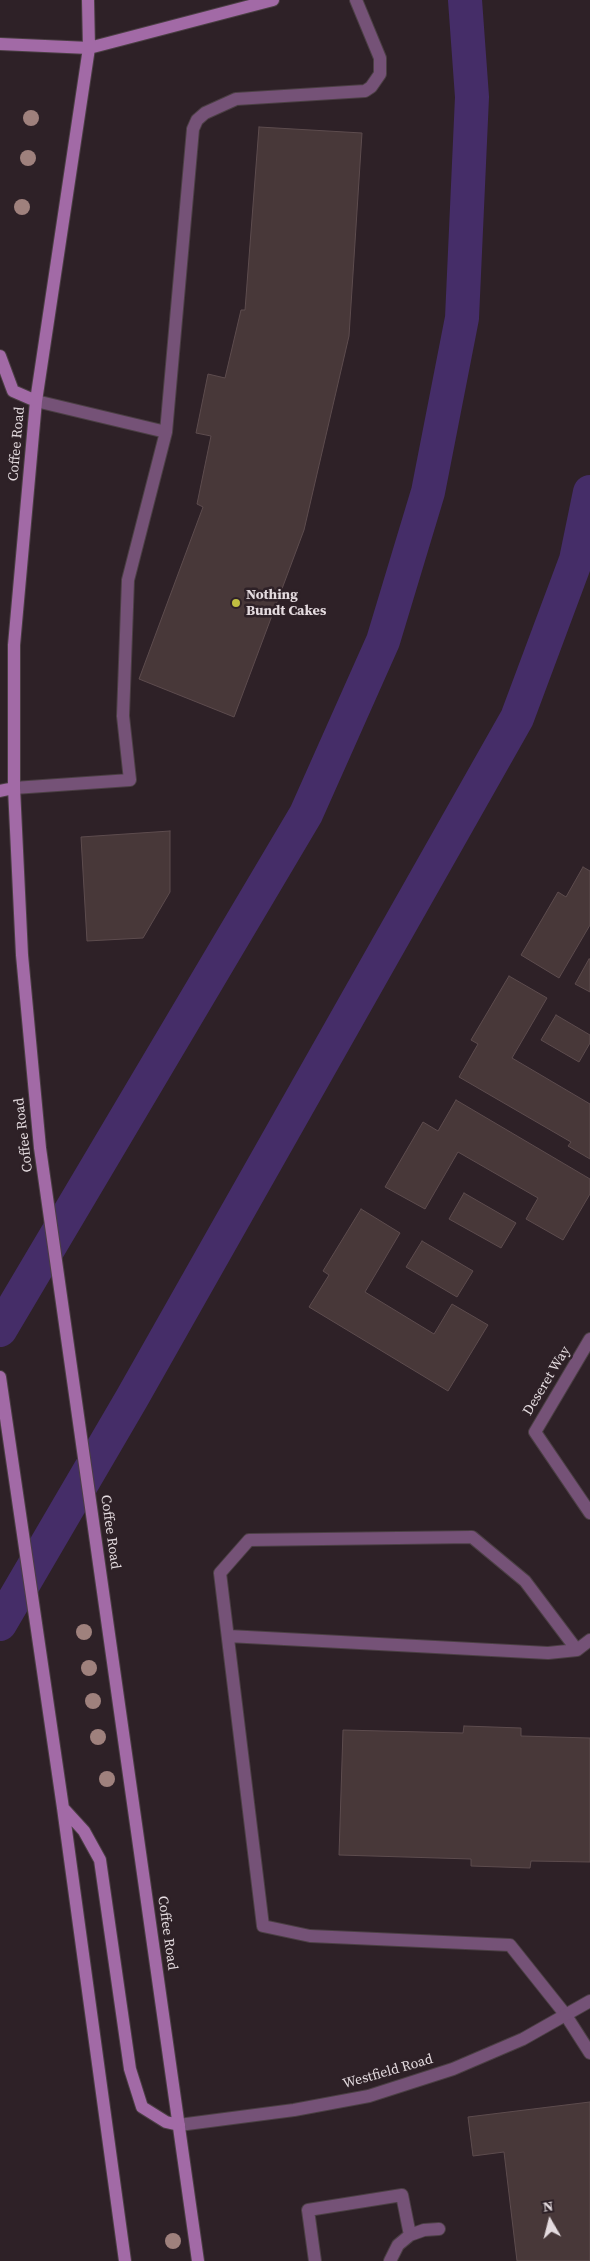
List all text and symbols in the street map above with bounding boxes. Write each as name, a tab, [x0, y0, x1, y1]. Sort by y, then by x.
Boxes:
street label: Coffee Road	[5, 406, 29, 482]
place label: Nothing Bundt Cakes	[246, 587, 326, 620]
marker: Nothing Bundt Cakes	[230, 597, 242, 609]
street label: Coffee Road	[11, 1097, 37, 1173]
street label: Deseret Way	[520, 1343, 574, 1419]
street label: Coffee Road	[96, 1494, 124, 1570]
street label: Coffee Road	[153, 1895, 181, 1971]
street label: Westfield Road	[341, 2051, 435, 2093]
north arrow	[525, 2196, 575, 2246]
text: N	[541, 2196, 554, 2217]

